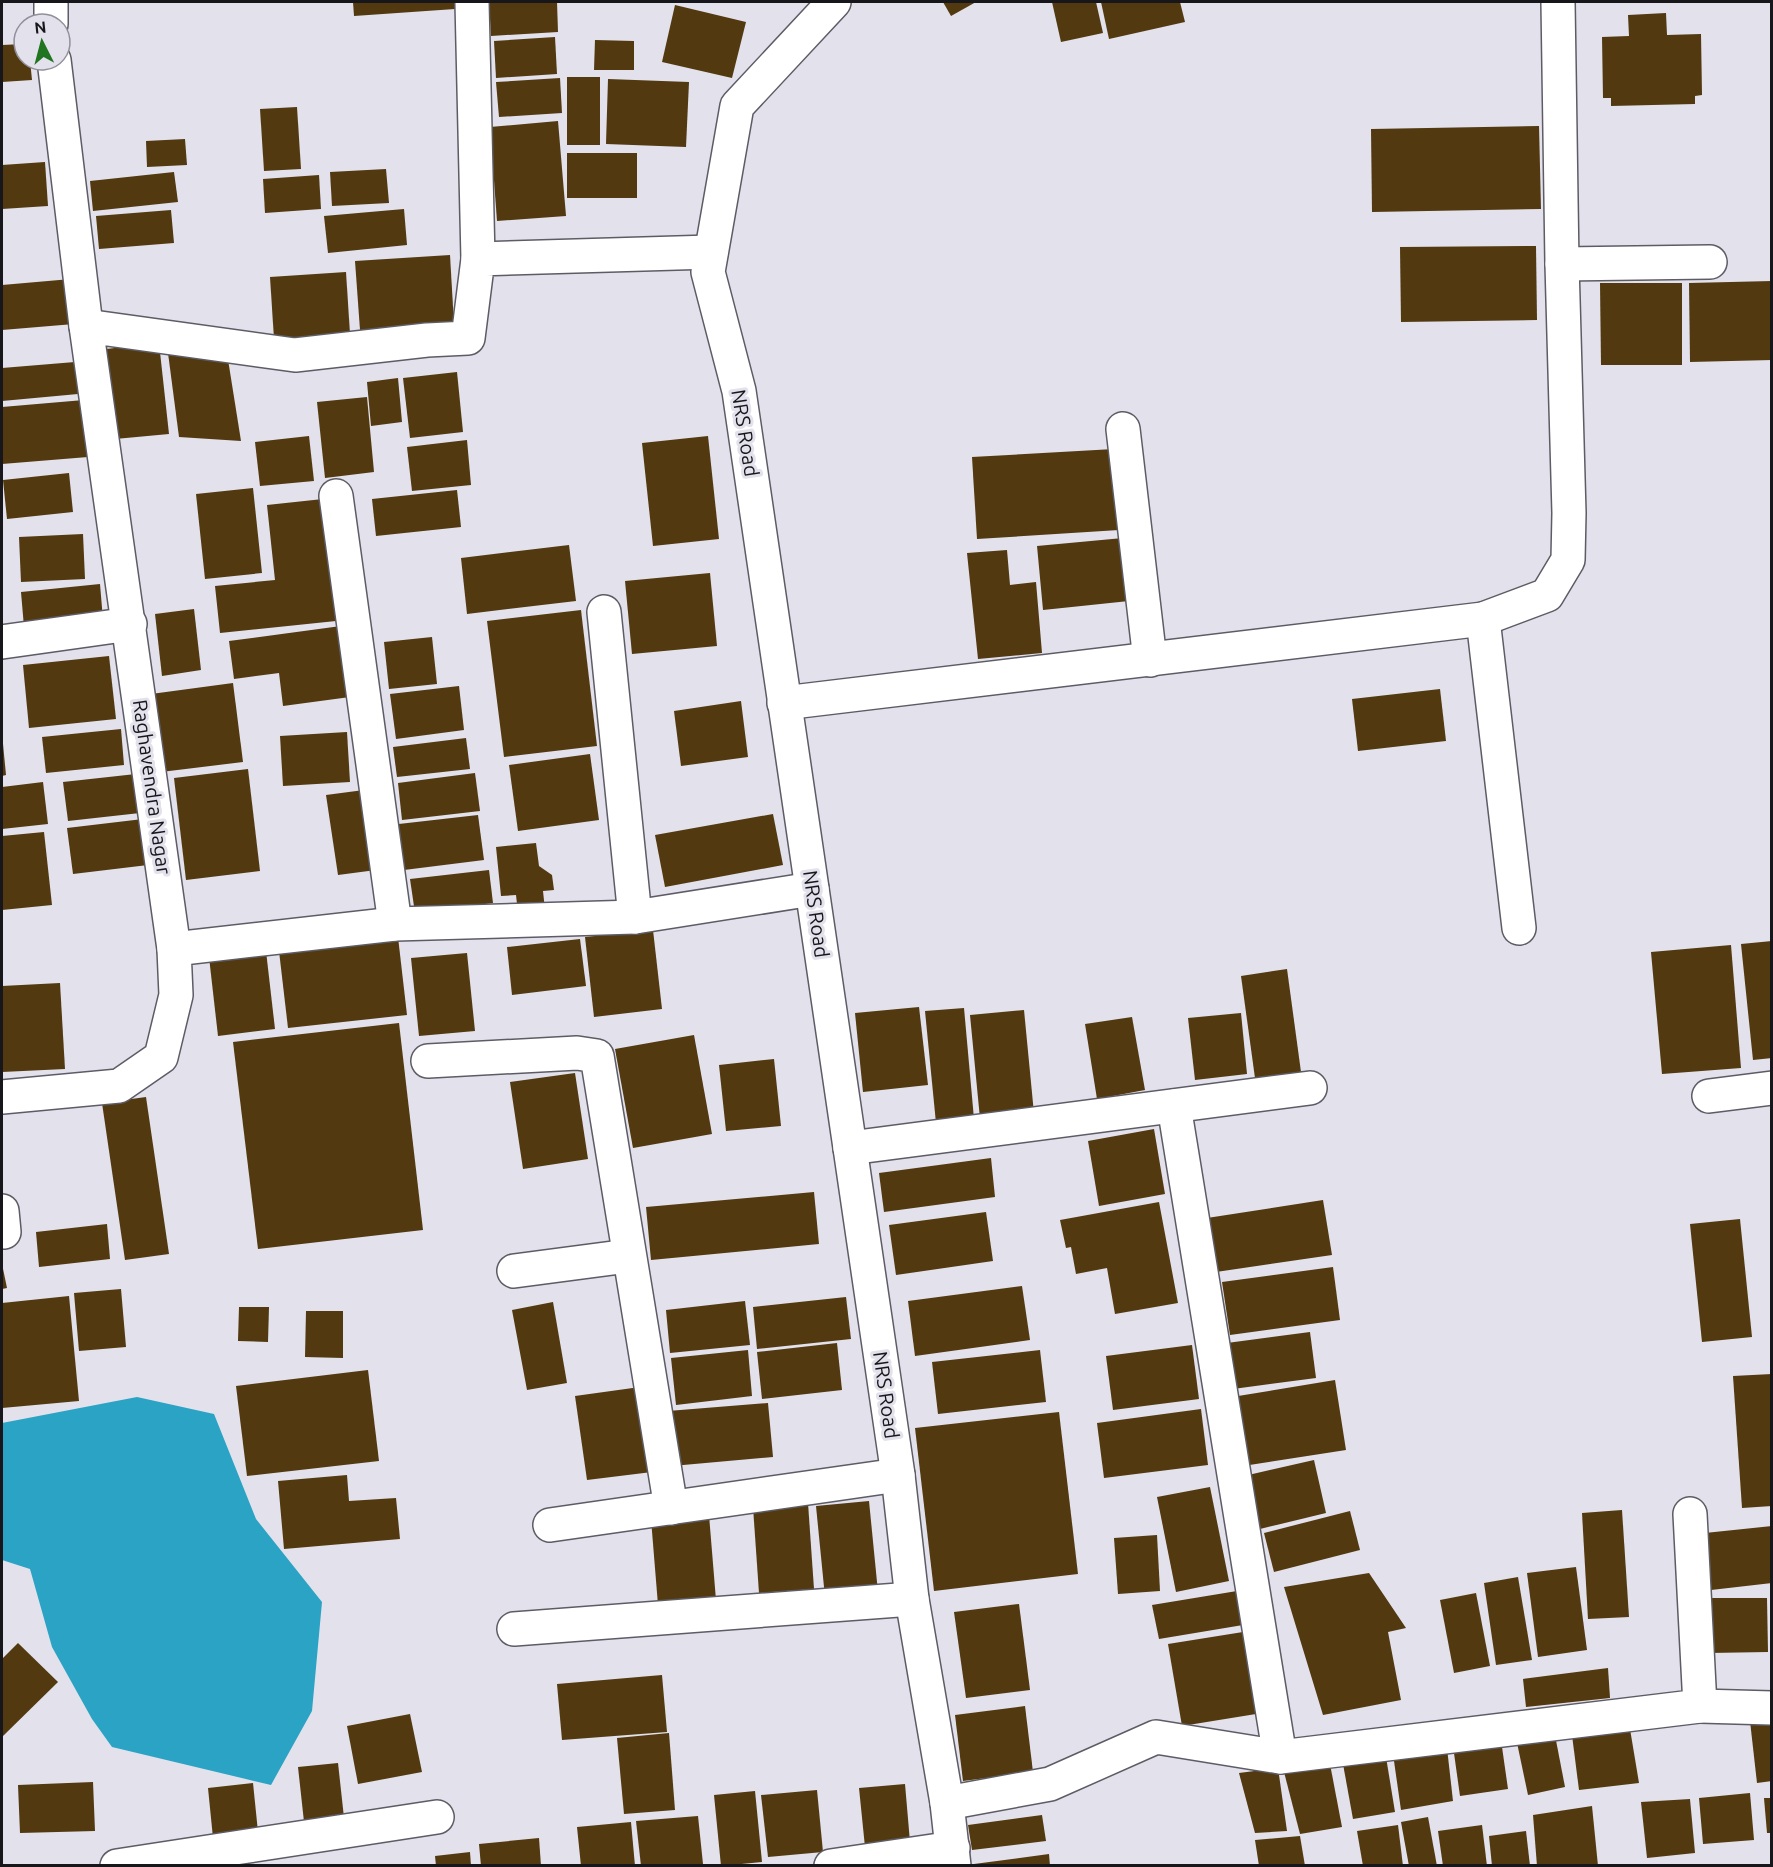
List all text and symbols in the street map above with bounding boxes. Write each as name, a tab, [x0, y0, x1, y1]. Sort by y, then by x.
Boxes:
north arrow	[12, 12, 72, 72]
text: N	[34, 18, 47, 37]
street label: NRS Road	[727, 388, 764, 478]
street label: Raghavendra Nagar	[129, 698, 176, 876]
street label: NRS Road	[799, 869, 834, 959]
street label: NRS Road	[869, 1350, 904, 1440]

